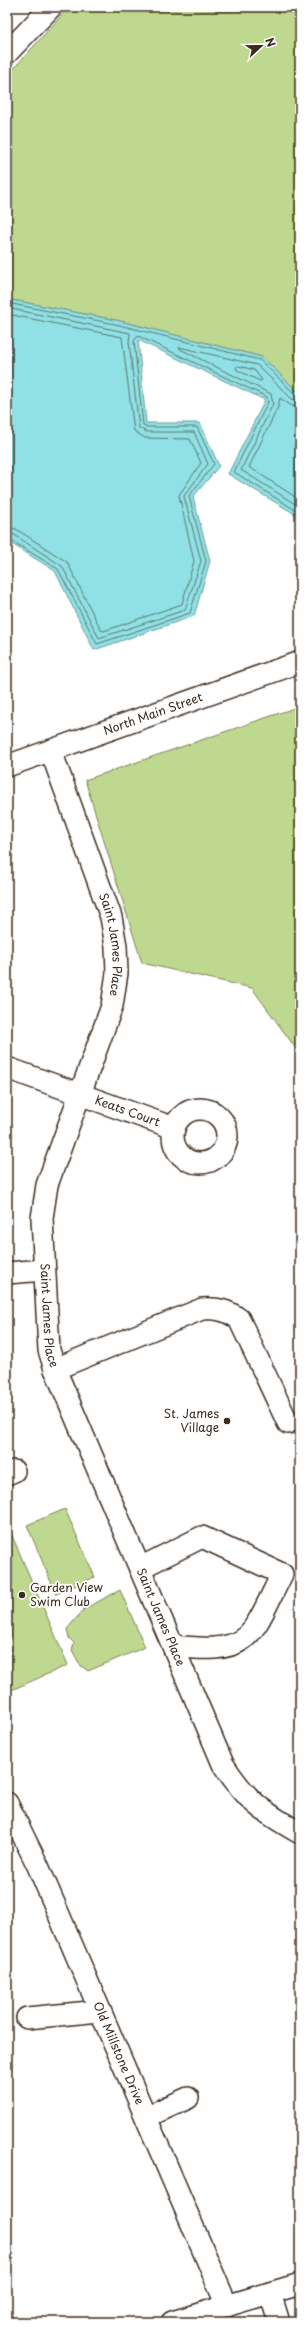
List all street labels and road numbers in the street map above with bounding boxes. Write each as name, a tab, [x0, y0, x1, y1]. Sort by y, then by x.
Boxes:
street label: North Main Street	[101, 687, 205, 739]
street label: Saint James Place	[95, 890, 127, 998]
street label: Keats Court	[93, 1090, 163, 1130]
street label: Saint James Place	[36, 1263, 64, 1370]
street label: Saint James Place	[133, 1565, 190, 1669]
street label: Old Millstone Drive	[89, 1999, 149, 2107]

